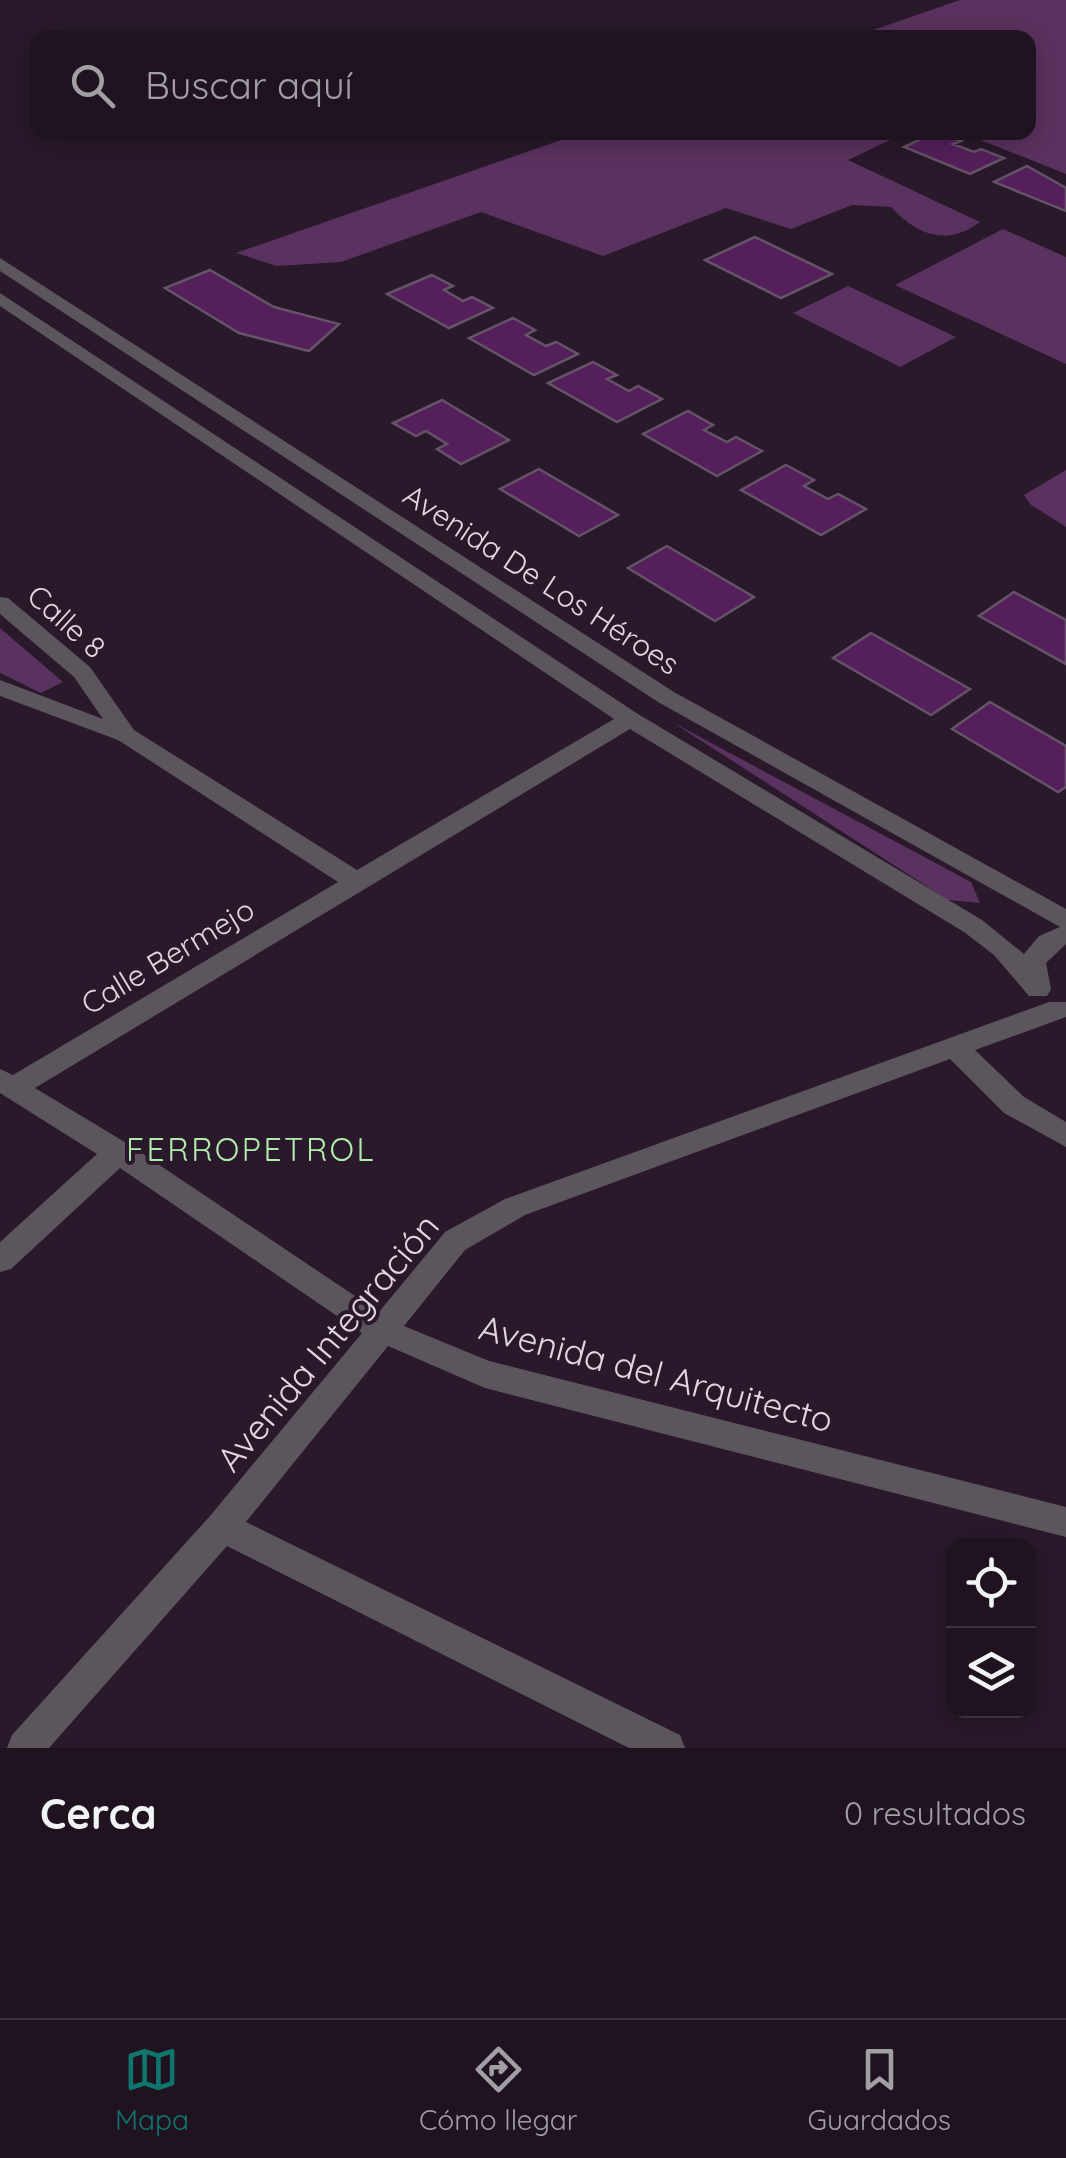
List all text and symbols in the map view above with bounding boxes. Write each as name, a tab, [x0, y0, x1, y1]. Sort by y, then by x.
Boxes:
search box	[30, 30, 1036, 140]
icon: search	[65, 58, 120, 113]
text: Buscar aquí	[145, 61, 353, 109]
street label: Avenida De Los Héroes	[396, 476, 687, 683]
street label: Calle 8	[20, 576, 114, 666]
street label: Calle Bermejo	[74, 890, 261, 1023]
district label: FERROPETROL	[126, 1129, 376, 1169]
street label: Avenida Integración	[207, 1205, 448, 1480]
street label: Avenida del Arquitecto	[475, 1305, 838, 1441]
map controls	[946, 1538, 1036, 1718]
button: locate	[946, 1538, 1036, 1628]
button: layers	[946, 1628, 1036, 1718]
text: Cerca	[40, 1787, 157, 1840]
text: 0 resultados	[844, 1793, 1026, 1833]
tab: Mapa	[115, 2042, 189, 2137]
tab: Cómo llegar	[419, 2042, 578, 2137]
tab: Guardados	[808, 2042, 951, 2137]

